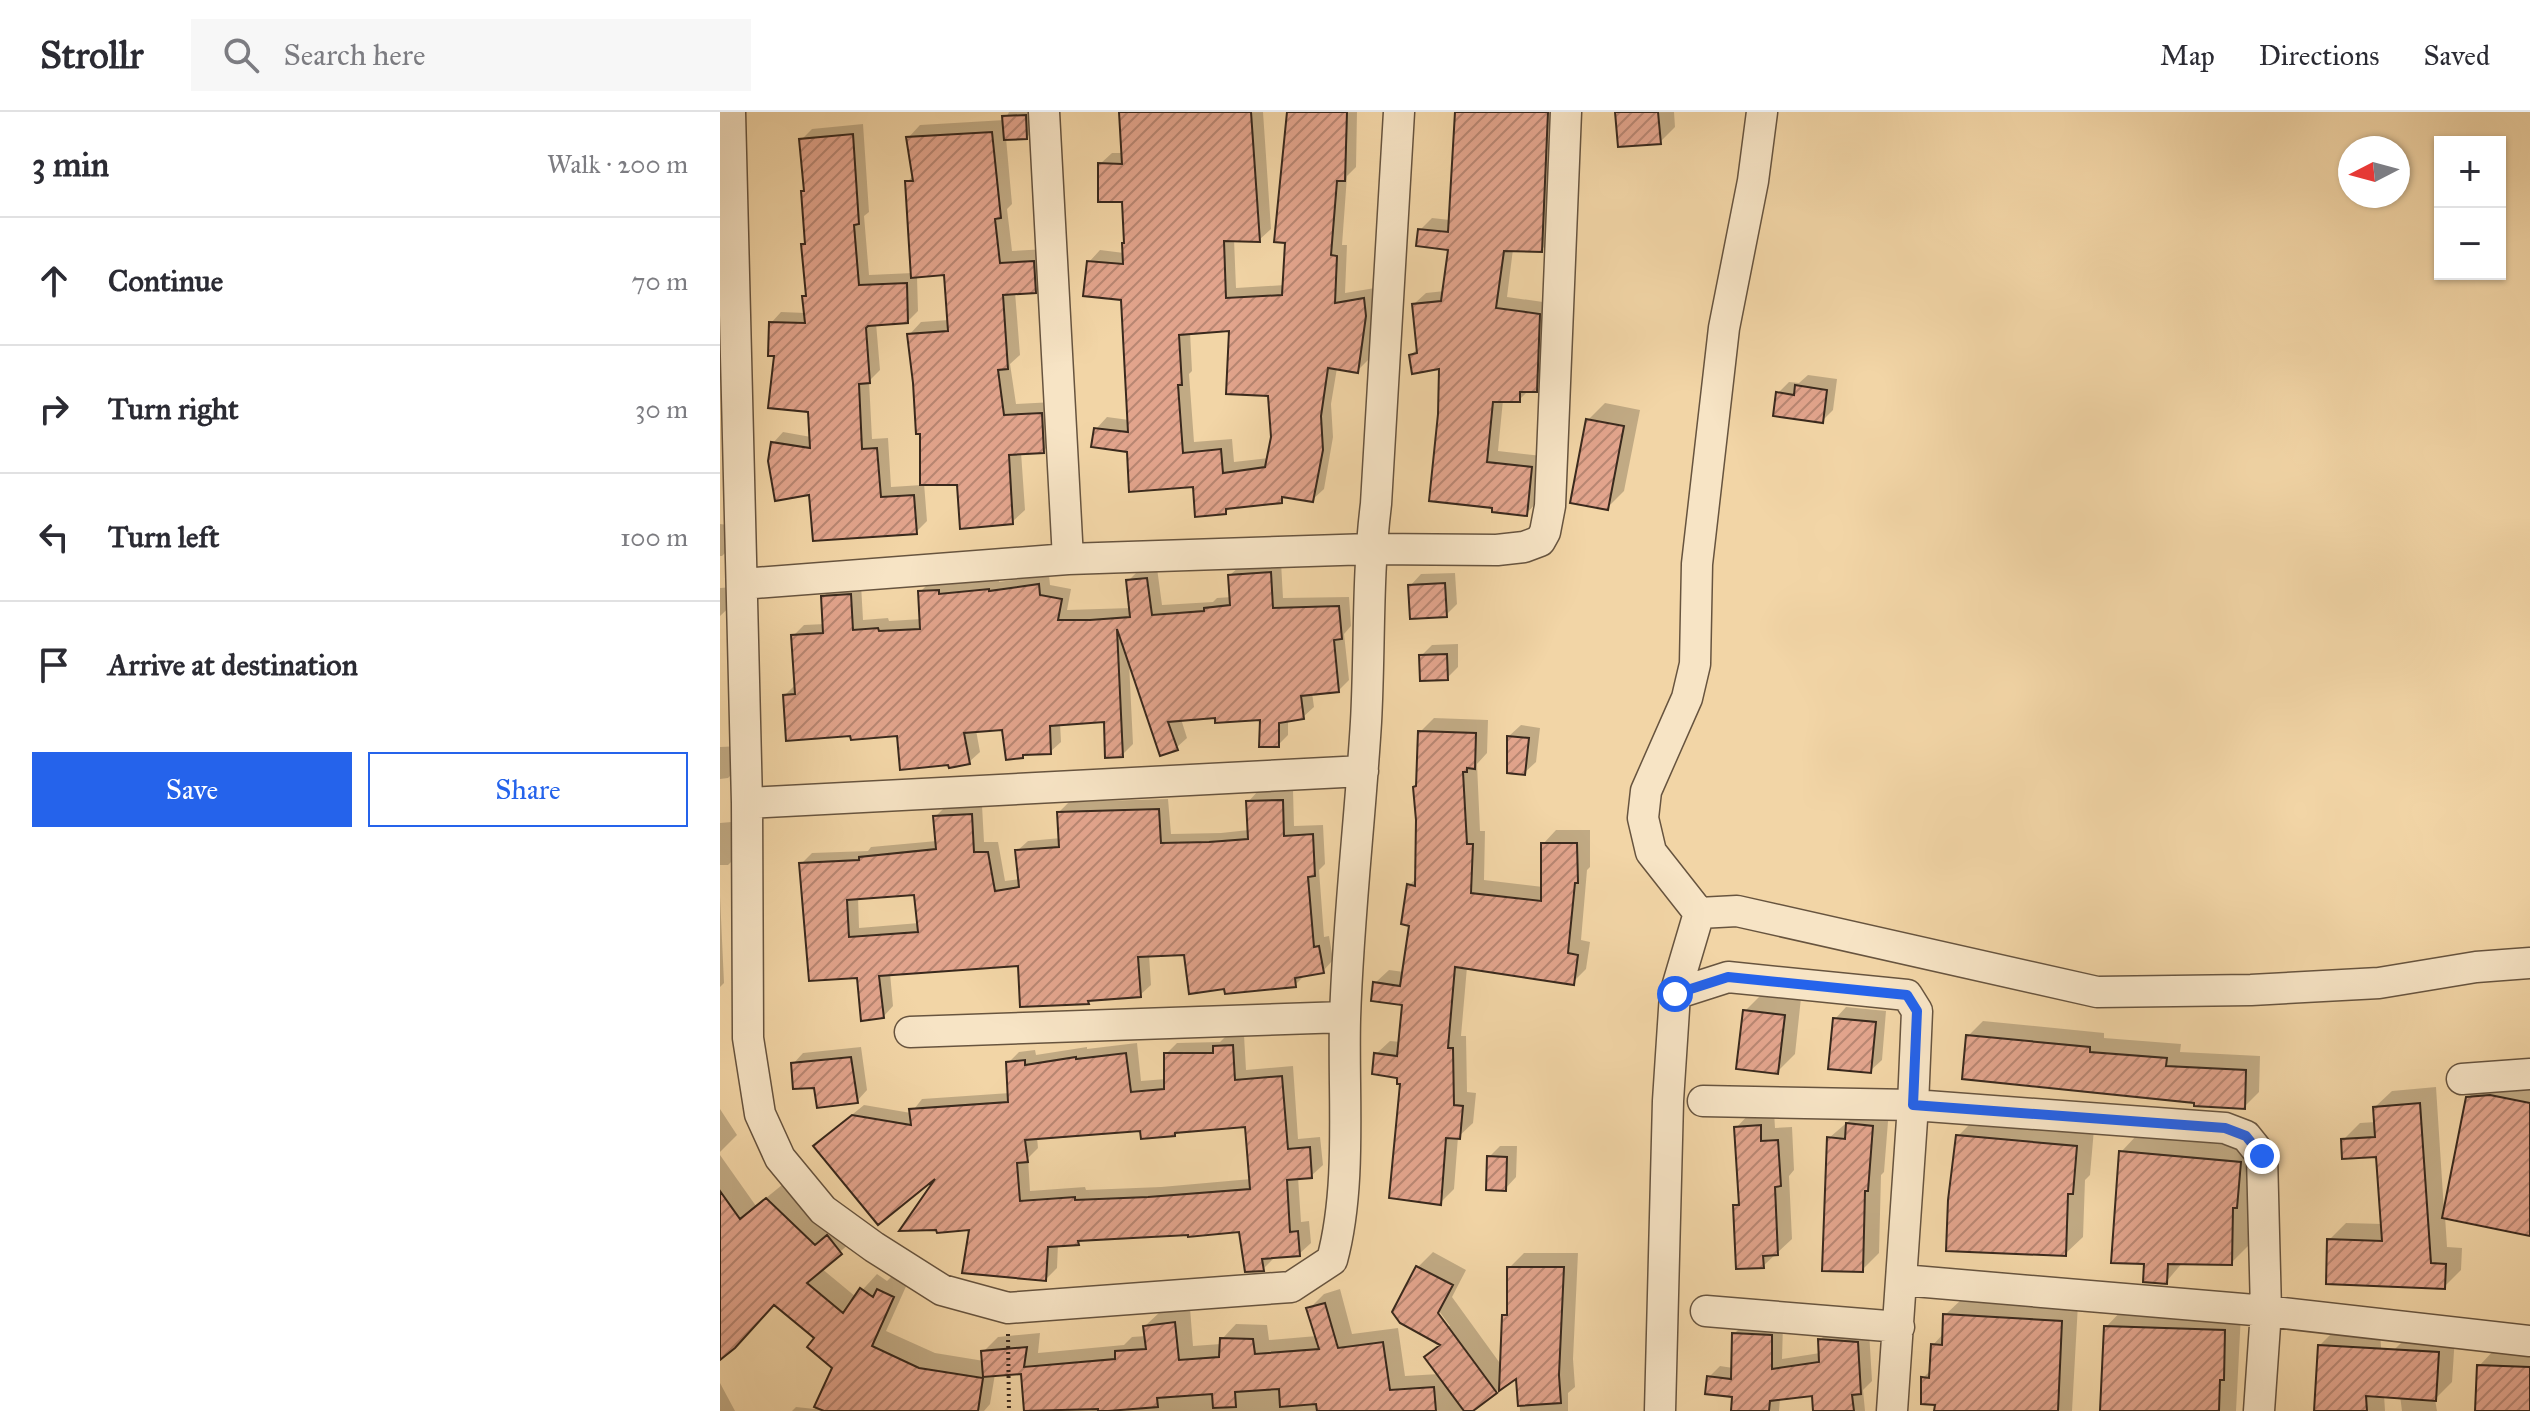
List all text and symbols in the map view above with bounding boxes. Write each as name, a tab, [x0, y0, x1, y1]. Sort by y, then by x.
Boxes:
search box	[191, 19, 751, 91]
text: Strollr	[40, 32, 143, 78]
icon: search	[219, 33, 263, 77]
text: Search here	[283, 37, 425, 73]
text: Map	[2160, 38, 2215, 73]
text: Directions	[2259, 38, 2380, 73]
text: Saved	[2424, 38, 2490, 73]
north arrow	[2338, 136, 2410, 208]
map controls	[2434, 136, 2506, 280]
button: +	[2434, 136, 2506, 208]
text: 3 min	[32, 144, 109, 185]
text: Walk · 200 m	[547, 148, 688, 180]
button: −	[2434, 208, 2506, 280]
icon: ahead	[32, 259, 76, 303]
text: Continue	[108, 263, 223, 299]
text: 70 m	[632, 265, 688, 297]
icon: right	[32, 387, 76, 431]
text: Turn right	[108, 391, 239, 427]
text: 30 m	[635, 393, 688, 425]
icon: left	[32, 515, 76, 559]
text: Turn left	[108, 519, 219, 555]
text: 100 m	[620, 521, 688, 553]
icon: arrive	[32, 643, 76, 687]
text: Arrive at destination	[108, 647, 358, 683]
button: Save	[32, 752, 352, 827]
button: Share	[368, 752, 688, 827]
route start	[1657, 976, 1693, 1012]
route end	[2244, 1138, 2280, 1174]

